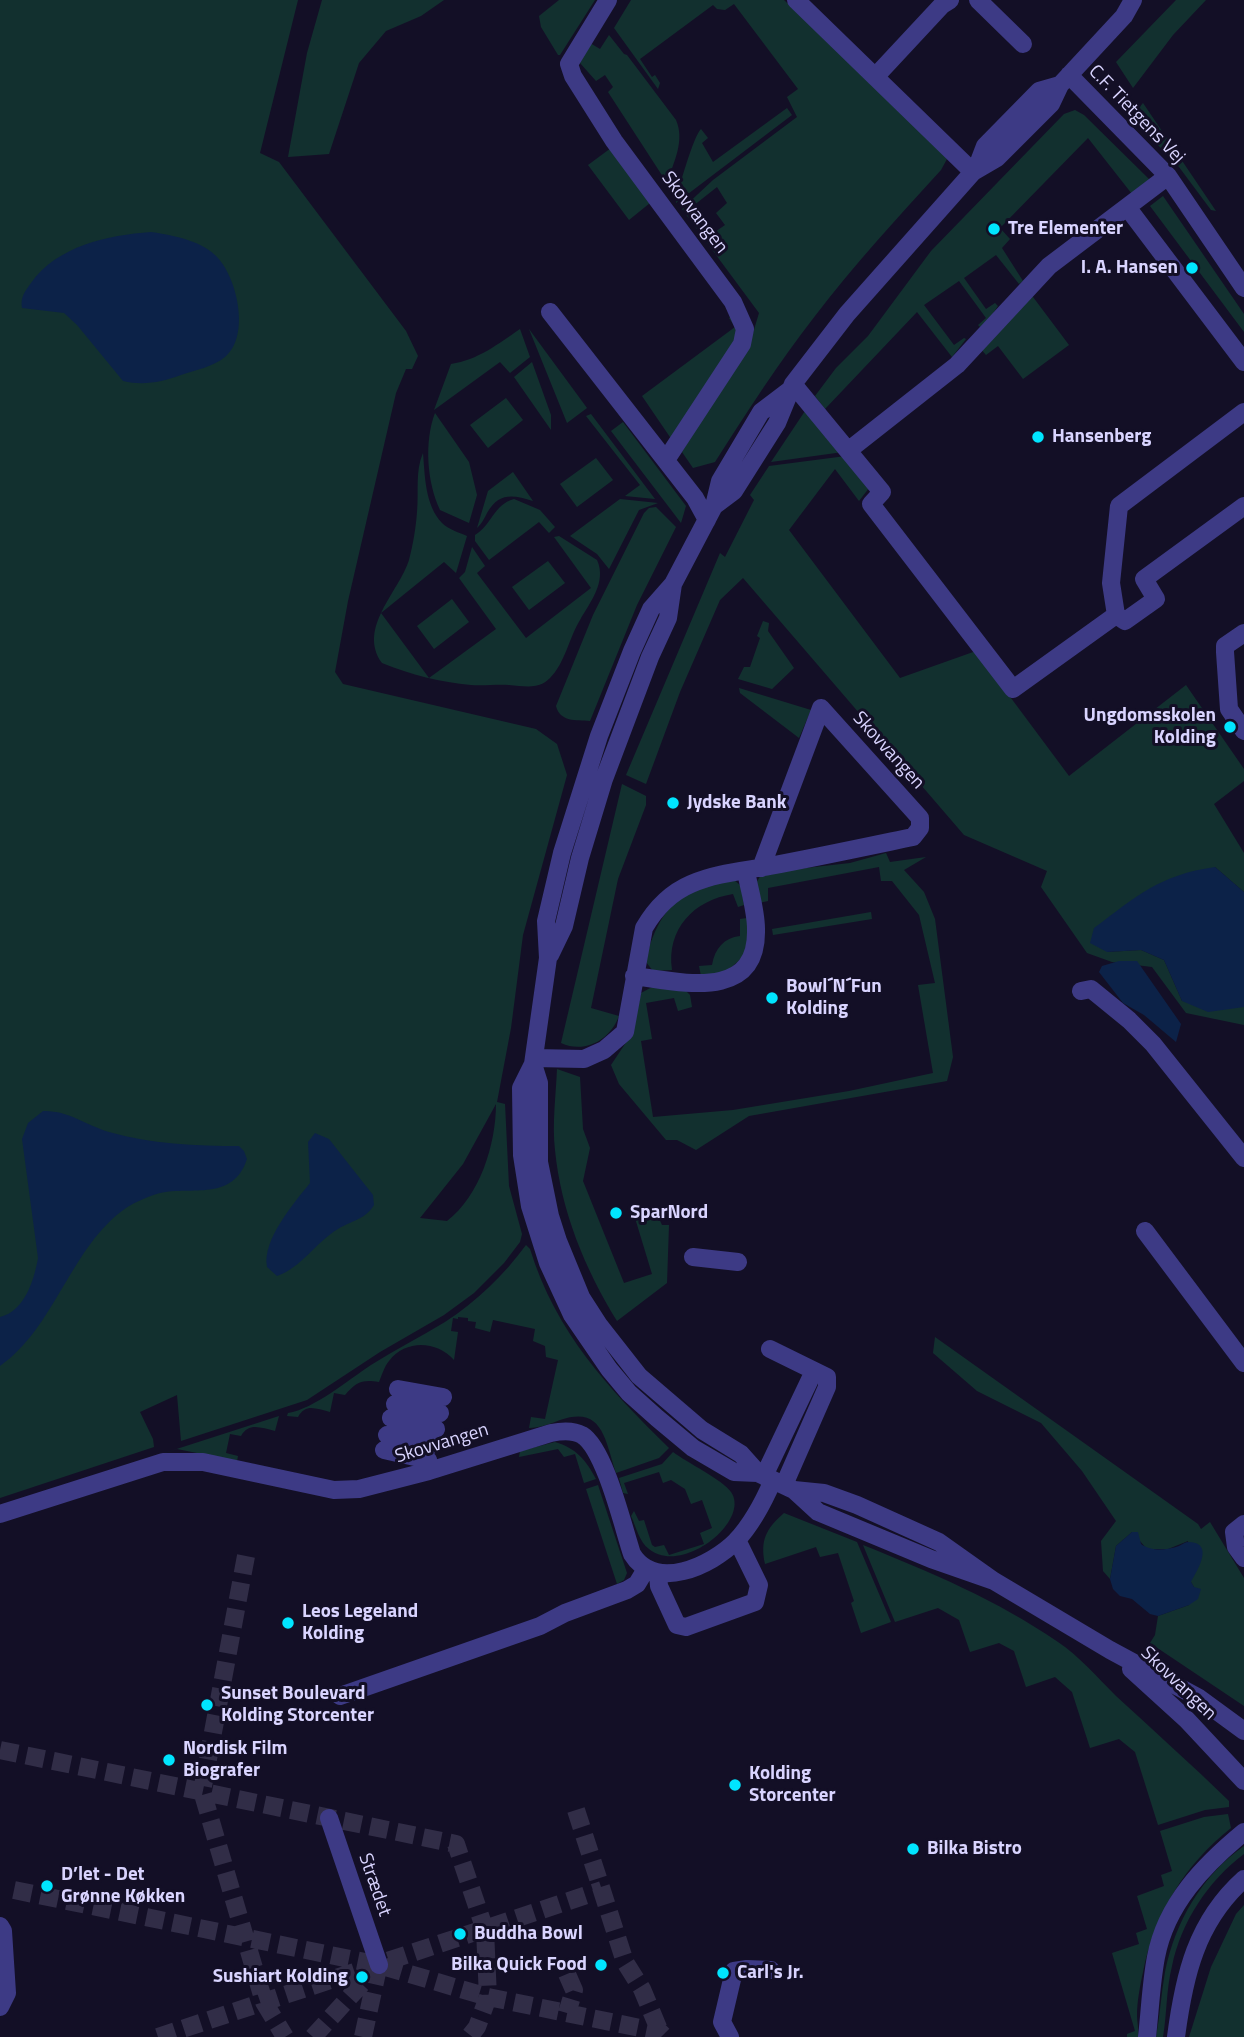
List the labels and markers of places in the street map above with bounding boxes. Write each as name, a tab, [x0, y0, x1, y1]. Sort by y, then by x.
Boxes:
place label: Tre Elementer	[1008, 218, 1123, 240]
marker: Tre Elementer	[986, 221, 1002, 237]
place label: I. A. Hansen	[1081, 257, 1178, 279]
marker: I. A. Hansen	[1184, 260, 1200, 276]
place label: Hansenberg	[1052, 426, 1151, 448]
marker: Hansenberg	[1030, 429, 1046, 445]
place label: Ungdomsskolen Kolding	[1084, 705, 1216, 749]
marker: Ungdomsskolen Kolding	[1222, 719, 1238, 735]
place label: Jydske Bank	[687, 792, 787, 814]
marker: Jydske Bank	[665, 795, 681, 811]
place label: Bowl´N´Fun Kolding	[786, 976, 882, 1020]
marker: Bowl´N´Fun Kolding	[764, 990, 780, 1006]
place label: SparNord	[630, 1202, 708, 1224]
marker: SparNord	[608, 1205, 624, 1221]
place label: Leos Legeland Kolding	[302, 1601, 418, 1645]
marker: Leos Legeland Kolding	[280, 1615, 296, 1631]
place label: Sunset Boulevard Kolding Storcenter	[221, 1683, 374, 1727]
marker: Sunset Boulevard Kolding Storcenter	[199, 1697, 215, 1713]
place label: Nordisk Film Biografer	[183, 1738, 288, 1782]
marker: Nordisk Film Biografer	[161, 1752, 177, 1768]
place label: Kolding Storcenter	[749, 1763, 836, 1807]
marker: Kolding Storcenter	[727, 1777, 743, 1793]
place label: Bilka Bistro	[927, 1838, 1022, 1860]
marker: Bilka Bistro	[905, 1841, 921, 1857]
place label: D’let - Det Grønne Køkken	[61, 1864, 185, 1908]
marker: D’let - Det Grønne Køkken	[39, 1878, 55, 1894]
place label: Buddha Bowl	[474, 1923, 583, 1945]
marker: Buddha Bowl	[452, 1926, 468, 1942]
place label: Bilka Quick Food	[451, 1954, 587, 1976]
marker: Bilka Quick Food	[593, 1957, 609, 1973]
place label: Carl's Jr.	[737, 1962, 804, 1984]
marker: Carl's Jr.	[715, 1965, 731, 1981]
place label: Sushiart Kolding	[213, 1966, 348, 1988]
marker: Sushiart Kolding	[354, 1969, 370, 1985]

